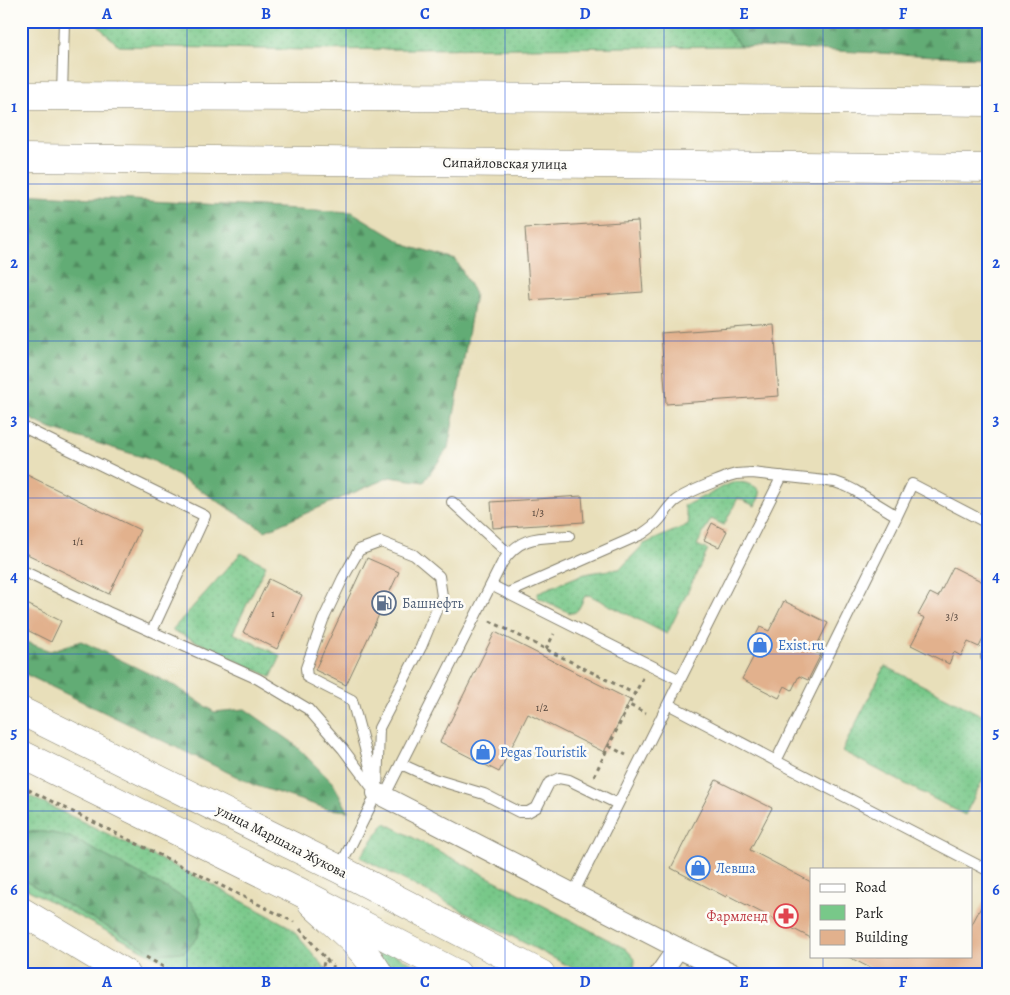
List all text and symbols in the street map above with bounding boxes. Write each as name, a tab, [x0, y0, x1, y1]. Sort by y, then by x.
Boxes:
text: A	[101, 3, 113, 25]
text: B	[261, 3, 271, 25]
text: C	[420, 3, 430, 25]
text: D	[579, 3, 591, 25]
text: E	[739, 3, 749, 25]
text: F	[899, 3, 908, 25]
text: 1	[11, 96, 17, 118]
text: 1	[993, 96, 999, 118]
street label: Сипайловская улица	[442, 153, 568, 174]
text: 2	[10, 252, 18, 274]
text: 2	[992, 252, 1000, 274]
text: 3	[11, 409, 18, 431]
text: 3	[993, 409, 1000, 431]
house number: 1/3	[532, 505, 544, 520]
house number: 1/1	[72, 534, 84, 549]
text: 4	[10, 566, 18, 588]
text: 4	[992, 566, 1000, 588]
fuel station icon: Башнефть	[371, 590, 397, 616]
place label: Башнефть	[402, 594, 464, 613]
house number: 1	[271, 606, 275, 621]
house number: 3/3	[946, 609, 958, 624]
shop icon: Exist.ru	[747, 632, 773, 658]
place label: Exist.ru	[778, 636, 825, 655]
house number: 1/2	[536, 700, 548, 715]
text: 5	[11, 722, 18, 744]
text: 5	[993, 722, 1000, 744]
shop icon: Pegas Touristik	[470, 739, 496, 765]
place label: Pegas Touristik	[500, 743, 587, 762]
street label: улица Маршала Жукова	[212, 800, 351, 883]
shop icon: Левша	[685, 855, 711, 881]
place label: Левша	[716, 859, 756, 878]
legend	[810, 868, 972, 958]
text: Road	[855, 877, 887, 897]
text: 6	[10, 879, 18, 901]
text: 6	[992, 879, 1000, 901]
pharmacy icon: Фармленд	[773, 903, 799, 929]
text: Park	[855, 903, 884, 923]
place label: Фармленд	[707, 907, 768, 926]
text: Building	[855, 927, 908, 947]
text: A	[101, 971, 113, 993]
text: B	[261, 971, 271, 993]
text: C	[420, 971, 430, 993]
text: D	[579, 971, 591, 993]
text: E	[739, 971, 749, 993]
text: F	[899, 971, 908, 993]

